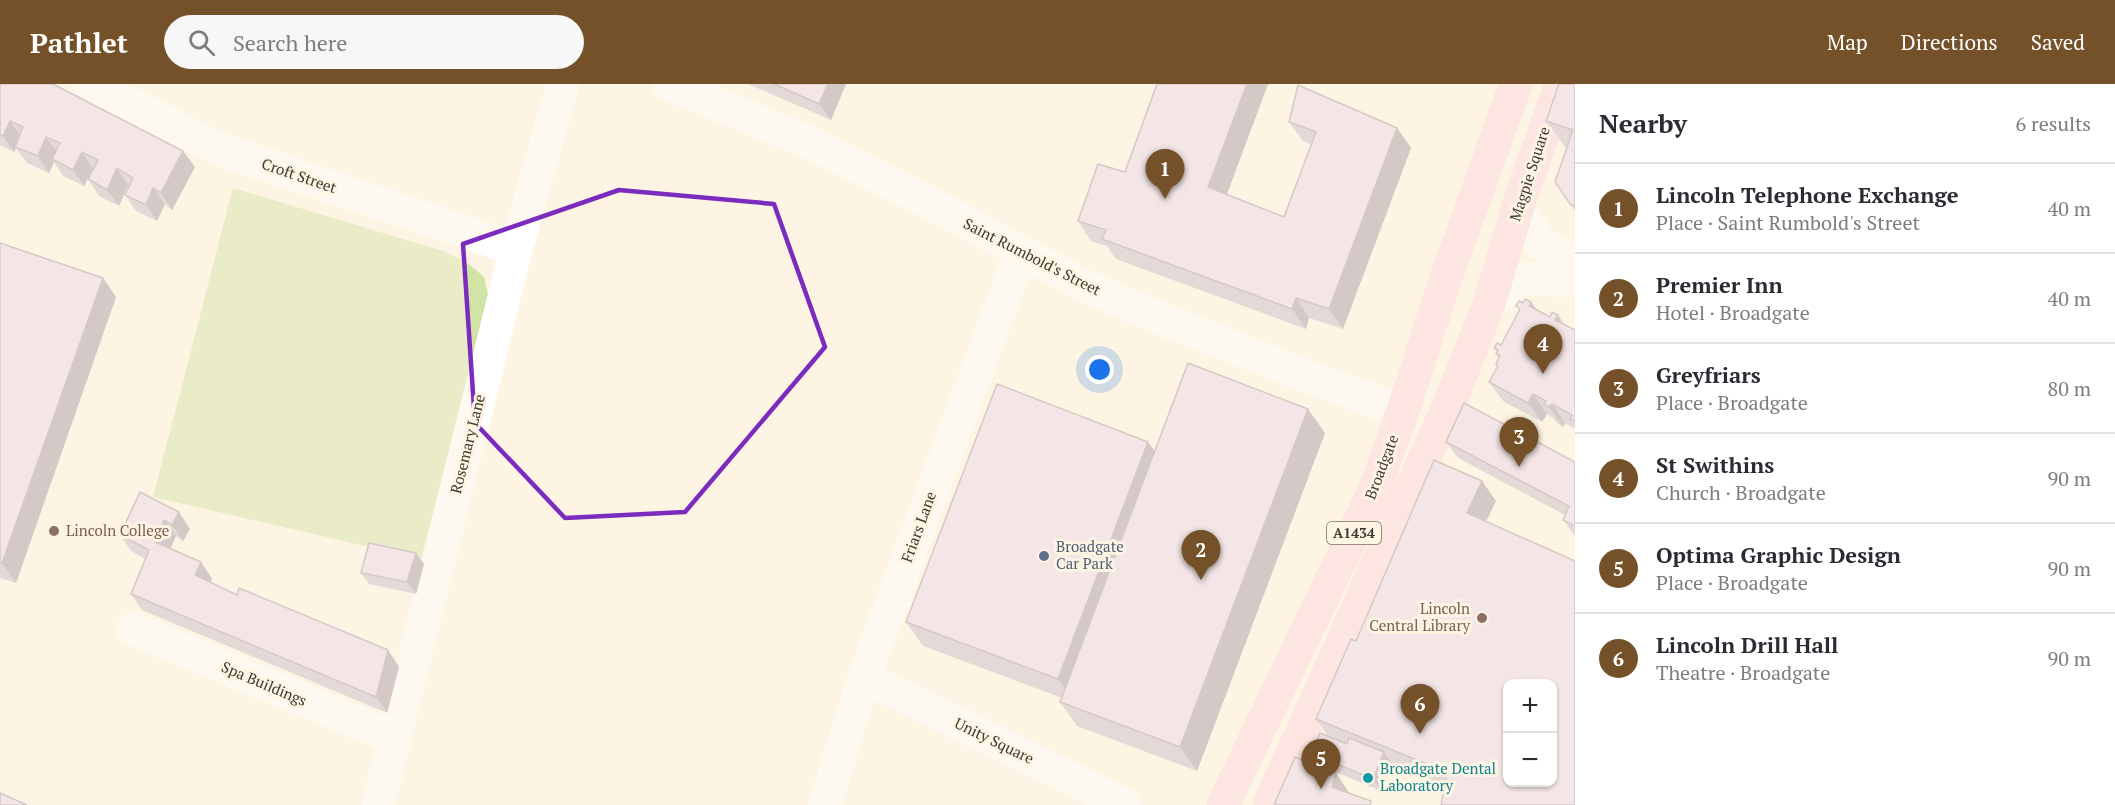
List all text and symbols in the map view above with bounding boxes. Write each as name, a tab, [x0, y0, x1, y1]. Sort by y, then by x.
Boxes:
search box	[164, 15, 584, 69]
text: Pathlet	[30, 24, 128, 61]
icon: search	[185, 26, 218, 59]
text: Search here	[233, 28, 347, 57]
text: Map	[1827, 28, 1868, 56]
text: Directions	[1901, 28, 1998, 56]
text: Saved	[2031, 28, 2085, 56]
text: Nearby	[1599, 106, 1687, 140]
text: 6 results	[2016, 110, 2091, 137]
street label: Magpie Square	[1504, 124, 1554, 224]
pin: 1	[1146, 150, 1184, 199]
street label: Croft Street	[259, 153, 340, 197]
text: Lincoln Telephone Exchange	[1656, 180, 1959, 209]
text: 1	[1613, 195, 1624, 222]
text: 40 m	[2048, 195, 2091, 222]
text: Place · Saint Rumbold's Street	[1656, 209, 1920, 236]
street label: Saint Rumbold's Street	[960, 213, 1105, 300]
text: Premier Inn	[1656, 270, 1783, 299]
text: 2	[1613, 285, 1624, 312]
text: 40 m	[2048, 285, 2091, 312]
text: Hotel · Broadgate	[1656, 299, 1810, 326]
pin: 4	[1524, 324, 1562, 374]
your location	[1085, 355, 1114, 384]
text: Greyfriars	[1656, 360, 1761, 389]
text: 3	[1613, 375, 1624, 402]
text: 80 m	[2048, 375, 2091, 402]
text: Place · Broadgate	[1656, 389, 1808, 416]
street label: Rosemary Lane	[445, 392, 489, 495]
pin: 3	[1500, 418, 1538, 467]
street label: Broadgate	[1360, 431, 1403, 502]
text: St Swithins	[1656, 450, 1774, 479]
text: 4	[1613, 465, 1624, 492]
text: 90 m	[2048, 465, 2091, 492]
text: Church · Broadgate	[1656, 479, 1826, 506]
street label: Friars Lane	[896, 488, 940, 565]
place label: Lincoln College	[66, 520, 169, 540]
road number: A1434	[1327, 522, 1381, 544]
marker: Lincoln College	[47, 524, 61, 538]
pin: 2	[1182, 530, 1220, 580]
place label: Broadgate Car Park	[1056, 536, 1124, 573]
text: Optima Graphic Design	[1656, 540, 1901, 569]
marker: Broadgate Car Park	[1037, 549, 1051, 563]
text: 5	[1613, 555, 1624, 582]
text: 90 m	[2048, 555, 2091, 582]
text: Place · Broadgate	[1656, 569, 1808, 596]
place label: Lincoln Central Library	[1369, 598, 1470, 635]
marker: Lincoln Central Library	[1475, 611, 1489, 625]
text: Lincoln Drill Hall	[1656, 630, 1838, 659]
text: 6	[1613, 645, 1624, 672]
text: 90 m	[2048, 645, 2091, 672]
street label: Spa Buildings	[219, 656, 310, 710]
text: Theatre · Broadgate	[1656, 659, 1830, 686]
map controls	[1503, 679, 1557, 787]
button: +	[1503, 679, 1557, 733]
pin: 6	[1400, 684, 1440, 734]
street label: Unity Square	[951, 712, 1037, 768]
button: −	[1503, 733, 1557, 787]
pin: 5	[1302, 740, 1340, 789]
place label: Broadgate Dental Laboratory	[1380, 758, 1496, 795]
marker: Broadgate Dental Laboratory	[1361, 771, 1375, 785]

